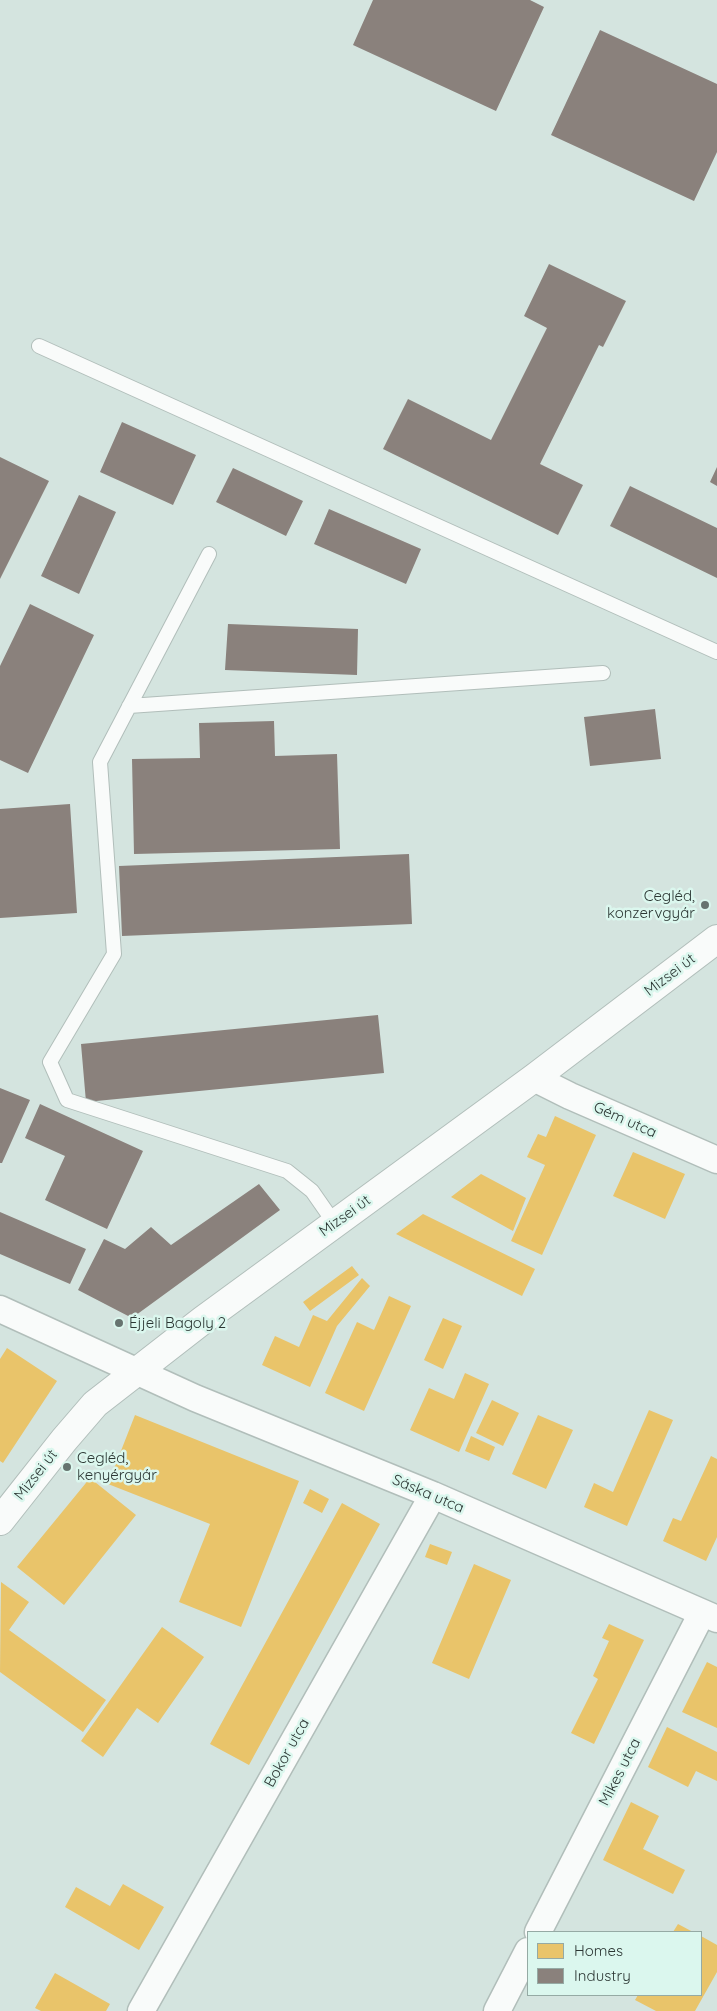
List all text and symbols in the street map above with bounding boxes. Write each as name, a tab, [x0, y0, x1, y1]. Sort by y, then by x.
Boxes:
place label: Cegléd, konzervgyár	[607, 887, 695, 922]
marker: Cegléd, konzervgyár	[699, 899, 711, 911]
street label: Mizsei út	[641, 950, 699, 1000]
street label: Gém utca	[591, 1098, 659, 1142]
street label: Mizsei út	[316, 1191, 374, 1241]
place label: Éjjeli Bagoly 2	[129, 1314, 226, 1332]
marker: Éjjeli Bagoly 2	[113, 1317, 125, 1329]
street label: Mizsei út	[11, 1446, 61, 1504]
place label: Cegléd, kenyérgyár	[77, 1449, 157, 1484]
marker: Cegléd, kenyérgyár	[61, 1461, 73, 1473]
street label: Sáska utca	[389, 1471, 467, 1517]
street label: Bokor utca	[261, 1715, 313, 1791]
street label: Mikes utca	[595, 1735, 645, 1809]
legend	[527, 1931, 702, 1996]
text: Homes	[574, 1941, 623, 1960]
text: Industry	[574, 1966, 631, 1985]

